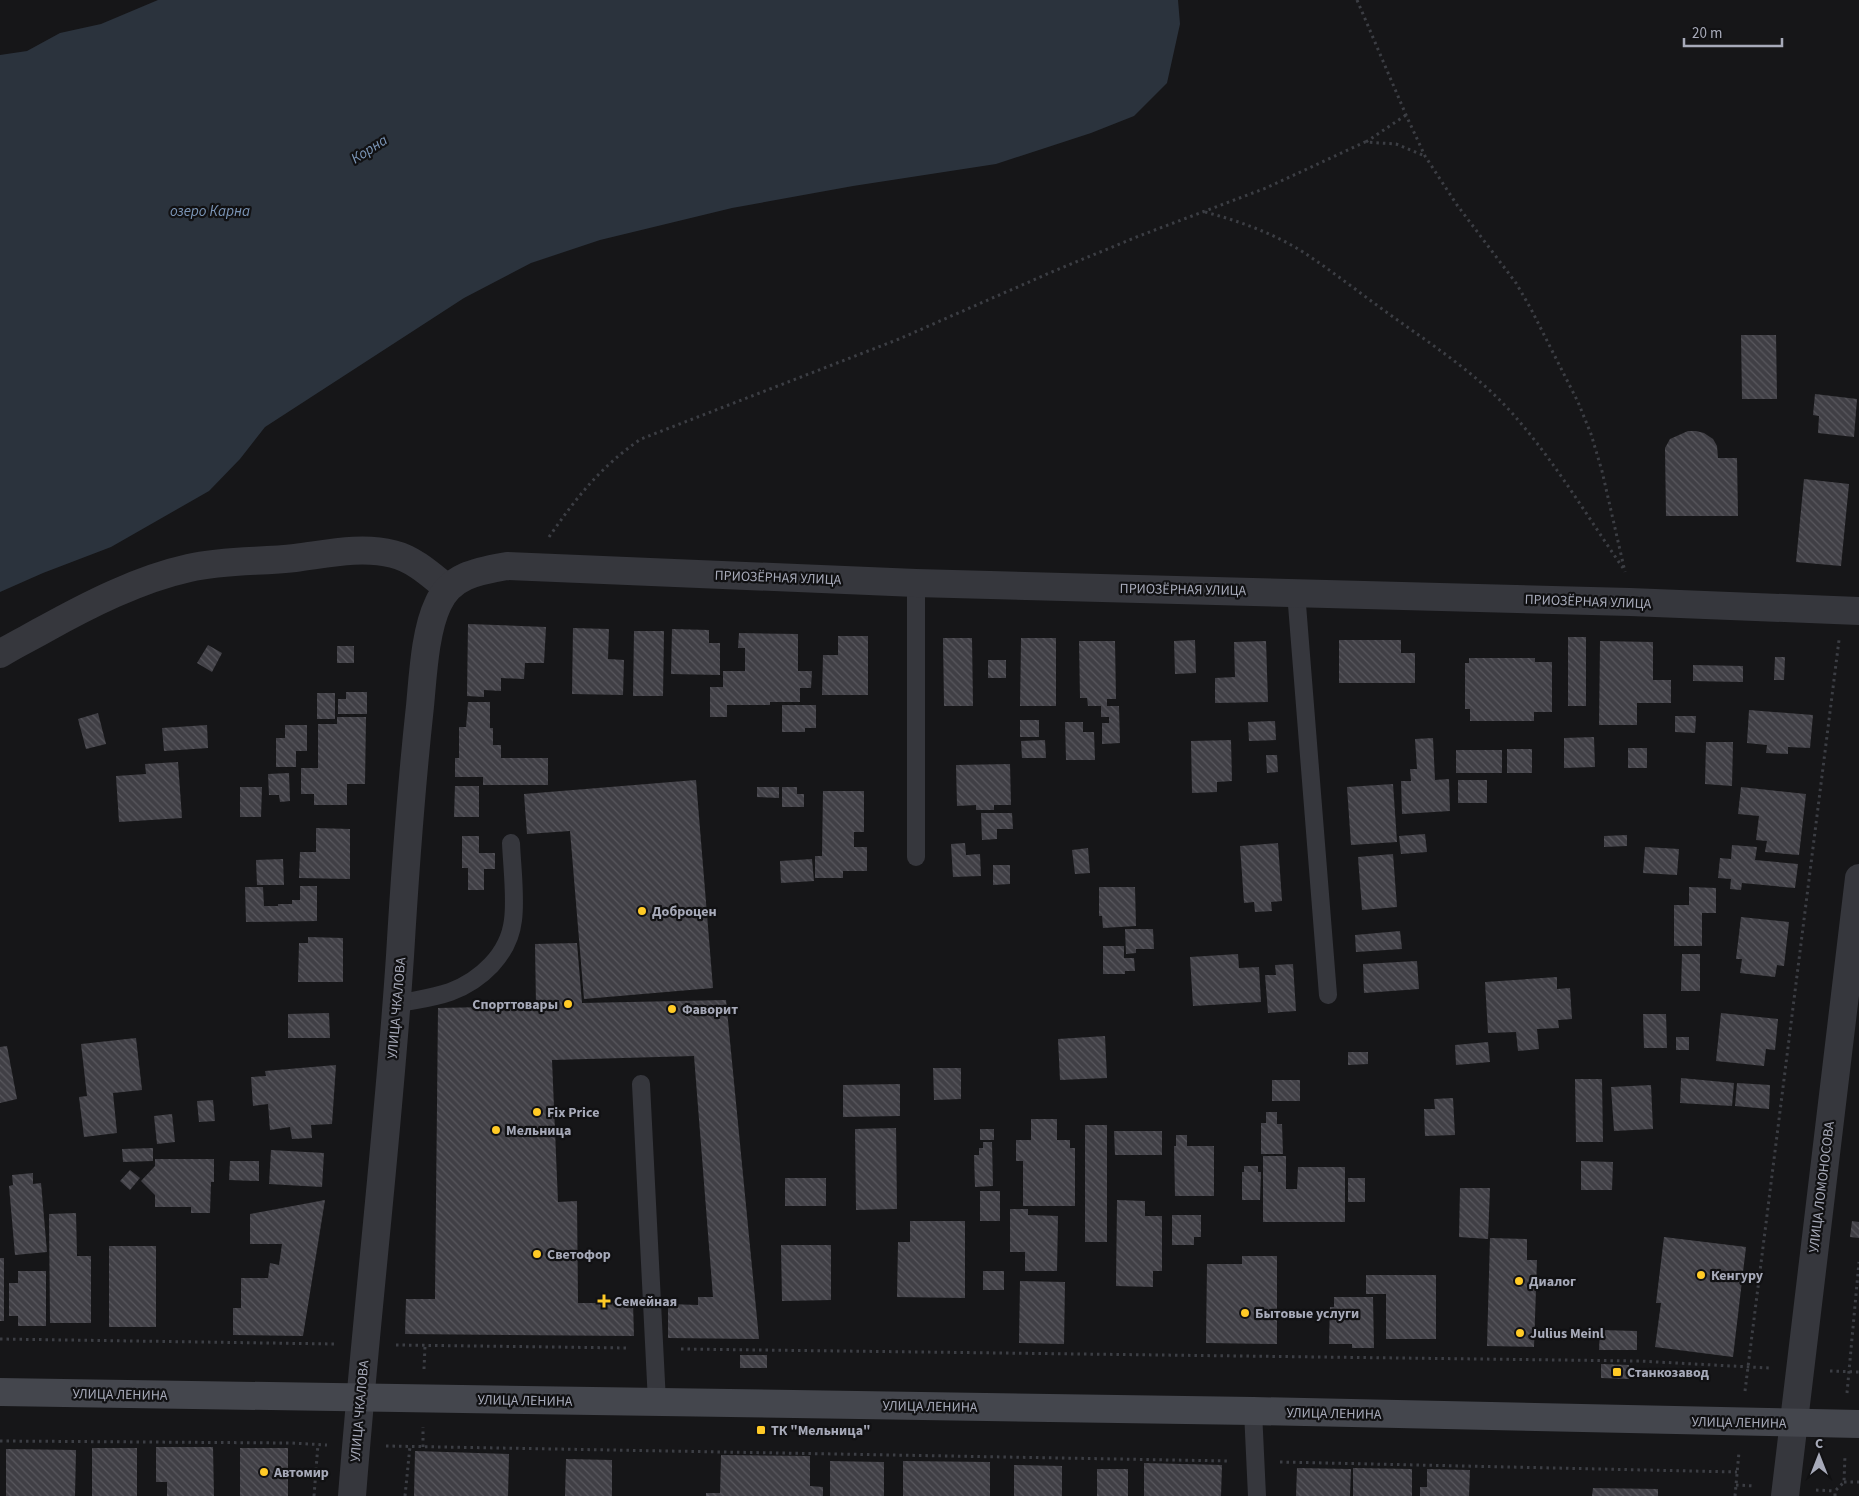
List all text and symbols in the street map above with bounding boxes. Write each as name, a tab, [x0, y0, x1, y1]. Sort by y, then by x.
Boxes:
scale bar	[1684, 15, 1782, 47]
text: 20 m	[1692, 23, 1722, 44]
water label: Корна	[347, 130, 392, 169]
water label: озеро Карна	[170, 201, 250, 222]
street label: ПРИОЗЁРНАЯ УЛИЦА	[714, 566, 842, 590]
street label: ПРИОЗЁРНАЯ УЛИЦА	[1120, 579, 1247, 601]
street label: ПРИОЗЁРНАЯ УЛИЦА	[1524, 590, 1652, 614]
place label: Доброцен	[652, 902, 717, 922]
marker: Доброцен	[636, 905, 648, 917]
street label: УЛИЦА ЧКАЛОВА	[383, 956, 411, 1060]
place label: Спорттовары	[472, 995, 558, 1015]
marker: Спорттовары	[562, 998, 574, 1010]
place label: Фаворит	[682, 1000, 738, 1020]
marker: Фаворит	[666, 1003, 678, 1015]
place label: Fix Price	[547, 1103, 599, 1123]
marker: Fix Price	[531, 1106, 543, 1118]
street label: УЛИЦА ЛОМОНОСОВА	[1804, 1120, 1840, 1254]
place label: Мельница	[506, 1121, 571, 1141]
marker: Мельница	[490, 1124, 502, 1136]
place label: Светофор	[547, 1245, 611, 1265]
marker: Светофор	[531, 1248, 543, 1260]
place label: Кенгуру	[1711, 1266, 1764, 1286]
marker: Кенгуру	[1695, 1269, 1707, 1281]
place label: Диалог	[1529, 1272, 1576, 1292]
marker: Диалог	[1513, 1275, 1525, 1287]
place label: Семейная	[614, 1292, 677, 1312]
marker: Семейная	[598, 1295, 610, 1307]
place label: Бытовые услуги	[1255, 1304, 1359, 1324]
marker: Бытовые услуги	[1239, 1307, 1251, 1319]
place label: Julius Meinl	[1530, 1324, 1604, 1344]
marker: Julius Meinl	[1514, 1327, 1526, 1339]
street label: УЛИЦА ЧКАЛОВА	[346, 1359, 374, 1463]
place label: Станкозавод	[1627, 1363, 1710, 1383]
marker: Станкозавод	[1611, 1366, 1623, 1378]
street label: УЛИЦА ЛЕНИНА	[72, 1384, 168, 1406]
street label: УЛИЦА ЛЕНИНА	[477, 1390, 573, 1412]
street label: УЛИЦА ЛЕНИНА	[882, 1396, 978, 1418]
street label: УЛИЦА ЛЕНИНА	[1286, 1403, 1382, 1425]
street label: УЛИЦА ЛЕНИНА	[1691, 1412, 1787, 1434]
place label: ТК "Мельница"	[771, 1421, 871, 1441]
marker: ТК "Мельница"	[755, 1424, 767, 1436]
north arrow	[1794, 1431, 1844, 1481]
text: С	[1815, 1434, 1823, 1454]
place label: Автомир	[273, 1463, 329, 1483]
marker: Автомир	[258, 1466, 270, 1478]

